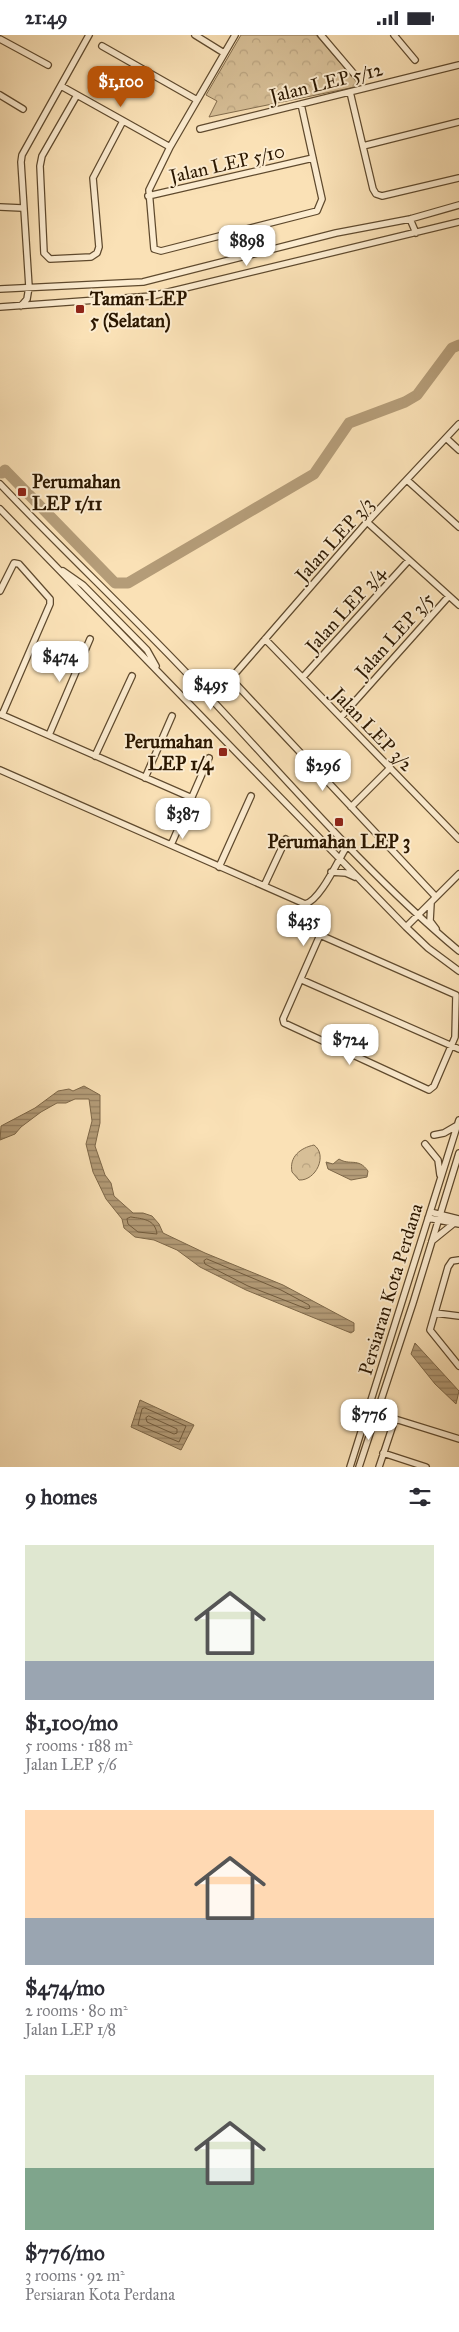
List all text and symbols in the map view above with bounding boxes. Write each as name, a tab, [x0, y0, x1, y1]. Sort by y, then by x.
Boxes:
text: 21:49	[25, 6, 67, 29]
street label: Jalan LEP 5/12	[265, 57, 386, 109]
pin: $1,100	[80, 65, 162, 108]
text: $1,100	[99, 72, 143, 91]
street label: Jalan LEP 5/10	[165, 139, 287, 189]
pin: $898	[217, 225, 277, 267]
text: $898	[229, 231, 265, 250]
place label: Taman LEP 5 (Selatan)	[89, 287, 187, 333]
marker: Taman LEP 5 (Selatan)	[74, 303, 86, 315]
place label: Perumahan LEP 1/11	[32, 470, 121, 515]
marker: Perumahan LEP 1/11	[16, 486, 28, 498]
street label: Jalan LEP 3/3	[289, 492, 379, 588]
street label: Jalan LEP 3/4	[299, 561, 391, 659]
street label: Jalan LEP 3/5	[349, 588, 440, 685]
pin: $474	[30, 641, 90, 683]
text: $474	[43, 647, 77, 666]
pin: $495	[181, 669, 241, 711]
text: $495	[194, 675, 228, 694]
street label: Jalan LEP 3/2	[325, 681, 419, 777]
place label: Perumahan LEP 1/4	[124, 730, 214, 776]
marker: Perumahan LEP 1/4	[217, 746, 229, 758]
pin: $296	[293, 749, 353, 792]
text: $296	[306, 756, 340, 775]
pin: $387	[153, 797, 213, 840]
text: $387	[166, 804, 200, 823]
marker: Perumahan LEP 3	[333, 816, 345, 828]
place label: Perumahan LEP 3	[268, 830, 410, 854]
pin: $435	[274, 905, 334, 947]
text: $435	[288, 911, 320, 930]
pin: $724	[320, 1023, 380, 1066]
text: $724	[333, 1030, 367, 1049]
street label: Persiaran Kota Perdana	[353, 1200, 428, 1378]
pin: $776	[339, 1399, 399, 1441]
text: $776	[352, 1405, 386, 1424]
icon: filters	[406, 1483, 434, 1511]
text: 9 homes	[25, 1484, 97, 1510]
icon: home	[185, 1578, 275, 1668]
text: $1,100/mo	[25, 1710, 118, 1736]
text: 5 rooms · 188 m²	[25, 1736, 133, 1755]
text: Jalan LEP 5/6	[25, 1755, 117, 1774]
icon: home	[185, 1843, 275, 1933]
text: $474/mo	[25, 1975, 105, 2001]
text: 2 rooms · 80 m²	[25, 2001, 128, 2020]
text: Jalan LEP 1/8	[25, 2020, 116, 2039]
icon: home	[185, 2108, 275, 2198]
text: $776/mo	[25, 2240, 105, 2266]
text: 3 rooms · 92 m²	[25, 2266, 125, 2285]
text: Persiaran Kota Perdana	[25, 2285, 175, 2304]

